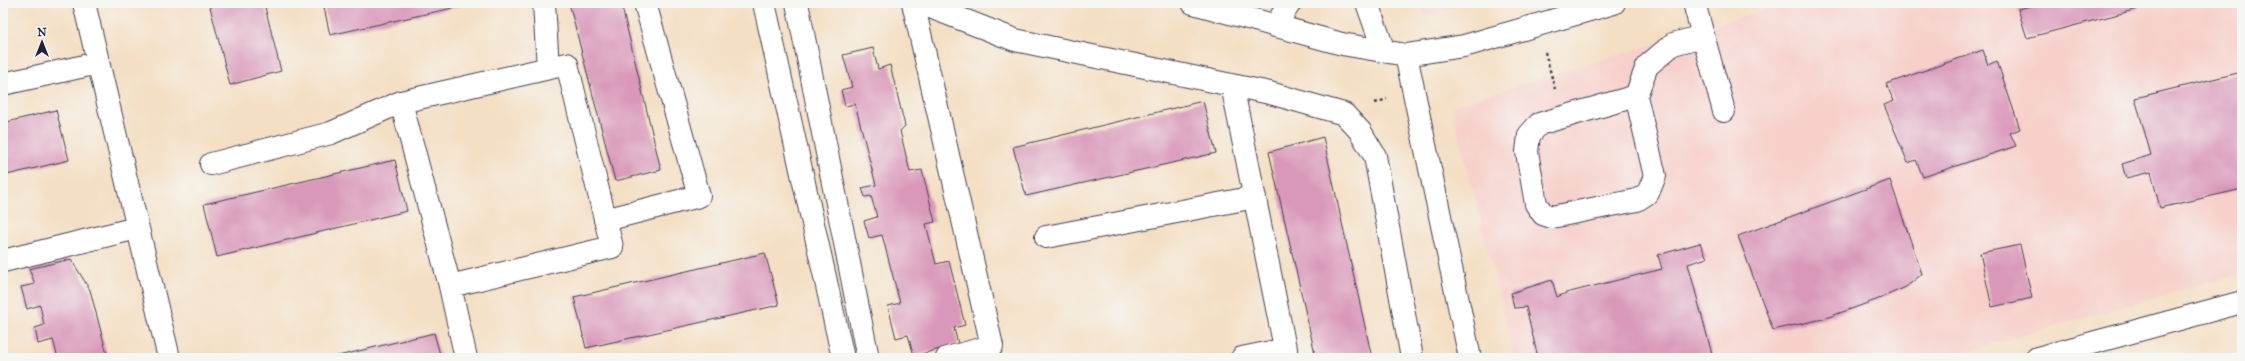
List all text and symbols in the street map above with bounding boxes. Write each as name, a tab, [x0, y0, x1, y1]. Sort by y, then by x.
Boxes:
north arrow	[22, 22, 62, 62]
text: N	[37, 26, 47, 39]

